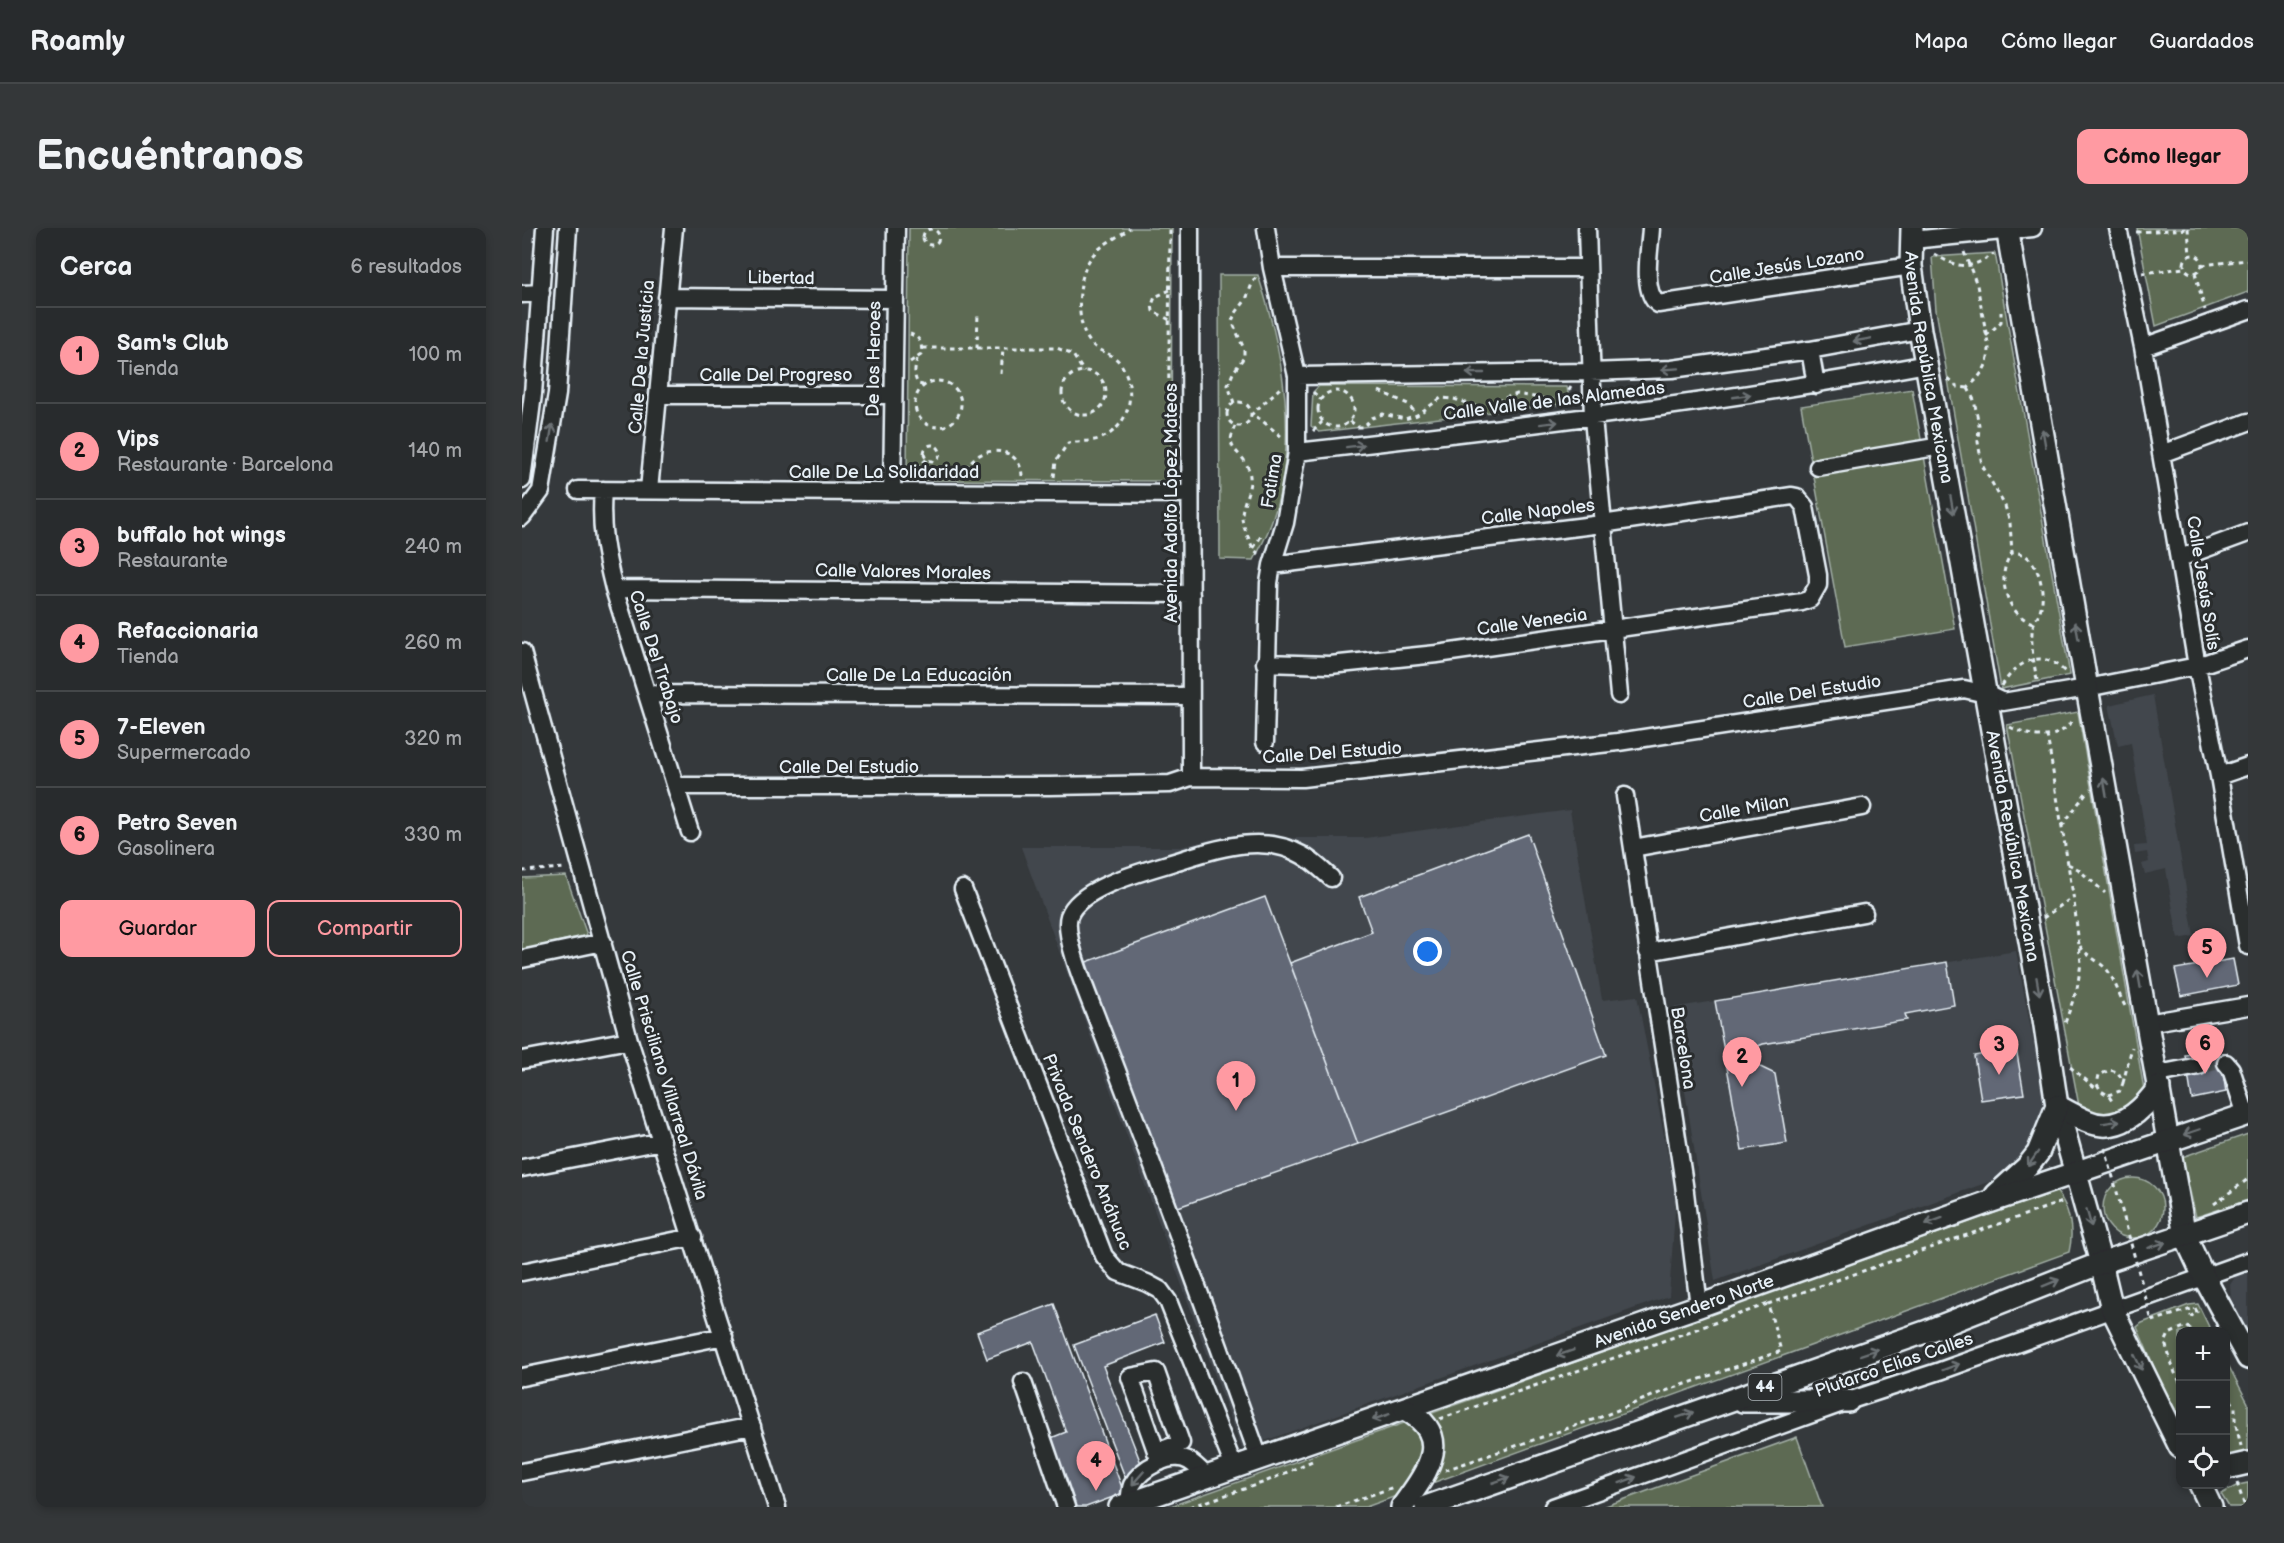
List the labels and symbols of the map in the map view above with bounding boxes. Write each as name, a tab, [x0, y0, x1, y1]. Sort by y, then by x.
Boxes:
street label: Calle Jesús Lozano	[1708, 243, 1866, 289]
street label: Avenida República Mexicana	[1900, 251, 1958, 485]
street label: Libertad	[747, 267, 815, 289]
street label: Calle De la Justicia	[625, 279, 659, 435]
street label: De los Heroes	[862, 301, 886, 417]
one-way arrow	[1853, 335, 1873, 346]
one-way arrow	[1660, 364, 1680, 375]
street label: Calle Del Progreso	[700, 365, 852, 386]
one-way arrow	[1465, 367, 1485, 379]
street label: Calle Valle de las Alamedas	[1442, 377, 1666, 425]
street label: Avenida Adolfo López Mateos	[1161, 383, 1182, 623]
one-way arrow	[1731, 390, 1751, 401]
one-way arrow	[1538, 417, 1558, 428]
one-way arrow	[546, 423, 557, 443]
one-way arrow	[2038, 429, 2049, 449]
one-way arrow	[1345, 440, 1364, 451]
street label: Fatima	[1257, 452, 1287, 510]
street label: Calle De La Solidaridad	[789, 462, 979, 483]
one-way arrow	[1947, 494, 1958, 514]
street label: Calle Napoles	[1480, 495, 1596, 529]
street label: Calle Jesús Solís	[2182, 514, 2224, 652]
street label: Calle Valores Morales	[815, 560, 991, 584]
street label: Calle Del Trabajo	[624, 587, 688, 727]
street label: Calle Venecia	[1476, 604, 1588, 640]
one-way arrow	[2071, 621, 2082, 641]
street label: Calle De La Educación	[826, 665, 1012, 686]
street label: Calle Del Estudio	[1741, 671, 1883, 713]
street label: Avenida República Mexicana	[1982, 729, 2044, 964]
street label: Calle Del Estudio	[1262, 738, 1402, 768]
street label: Calle Del Estudio	[779, 757, 919, 778]
one-way arrow	[2099, 778, 2110, 798]
street label: Calle Milan	[1698, 791, 1790, 827]
pin: 5	[2188, 928, 2226, 978]
your location	[1413, 937, 1442, 966]
street label: Calle Prisciliano Villarreal Dávila	[616, 948, 712, 1202]
one-way arrow	[2133, 970, 2144, 990]
one-way arrow	[2033, 976, 2044, 995]
street label: Barcelona	[1666, 1005, 1700, 1091]
pin: 6	[2186, 1024, 2224, 1074]
pin: 3	[1980, 1026, 2018, 1075]
pin: 2	[1722, 1038, 1762, 1087]
street label: Privada Sendero Anáhuac	[1038, 1051, 1136, 1253]
pin: 1	[1216, 1062, 1256, 1111]
one-way arrow	[2101, 1117, 2120, 1128]
one-way arrow	[2183, 1127, 2202, 1138]
one-way arrow	[2027, 1150, 2039, 1166]
one-way arrow	[2083, 1208, 2095, 1227]
one-way arrow	[1925, 1217, 1944, 1228]
one-way arrow	[2147, 1239, 2166, 1250]
street label: Avenida Sendero Norte	[1591, 1269, 1777, 1352]
one-way arrow	[2041, 1276, 2060, 1287]
street label: Plutarco Elias Calles	[1812, 1328, 1976, 1402]
one-way arrow	[1859, 1345, 1878, 1356]
one-way arrow	[1556, 1348, 1575, 1359]
one-way arrow	[2133, 1352, 2144, 1370]
one-way arrow	[1941, 1360, 1960, 1371]
road number: 44	[1748, 1374, 1782, 1400]
one-way arrow	[1675, 1409, 1694, 1420]
one-way arrow	[1372, 1412, 1391, 1423]
pin: 4	[1076, 1442, 1116, 1491]
one-way arrow	[1131, 1471, 1145, 1486]
one-way arrow	[1491, 1474, 1510, 1485]
one-way arrow	[1618, 1474, 1637, 1485]

